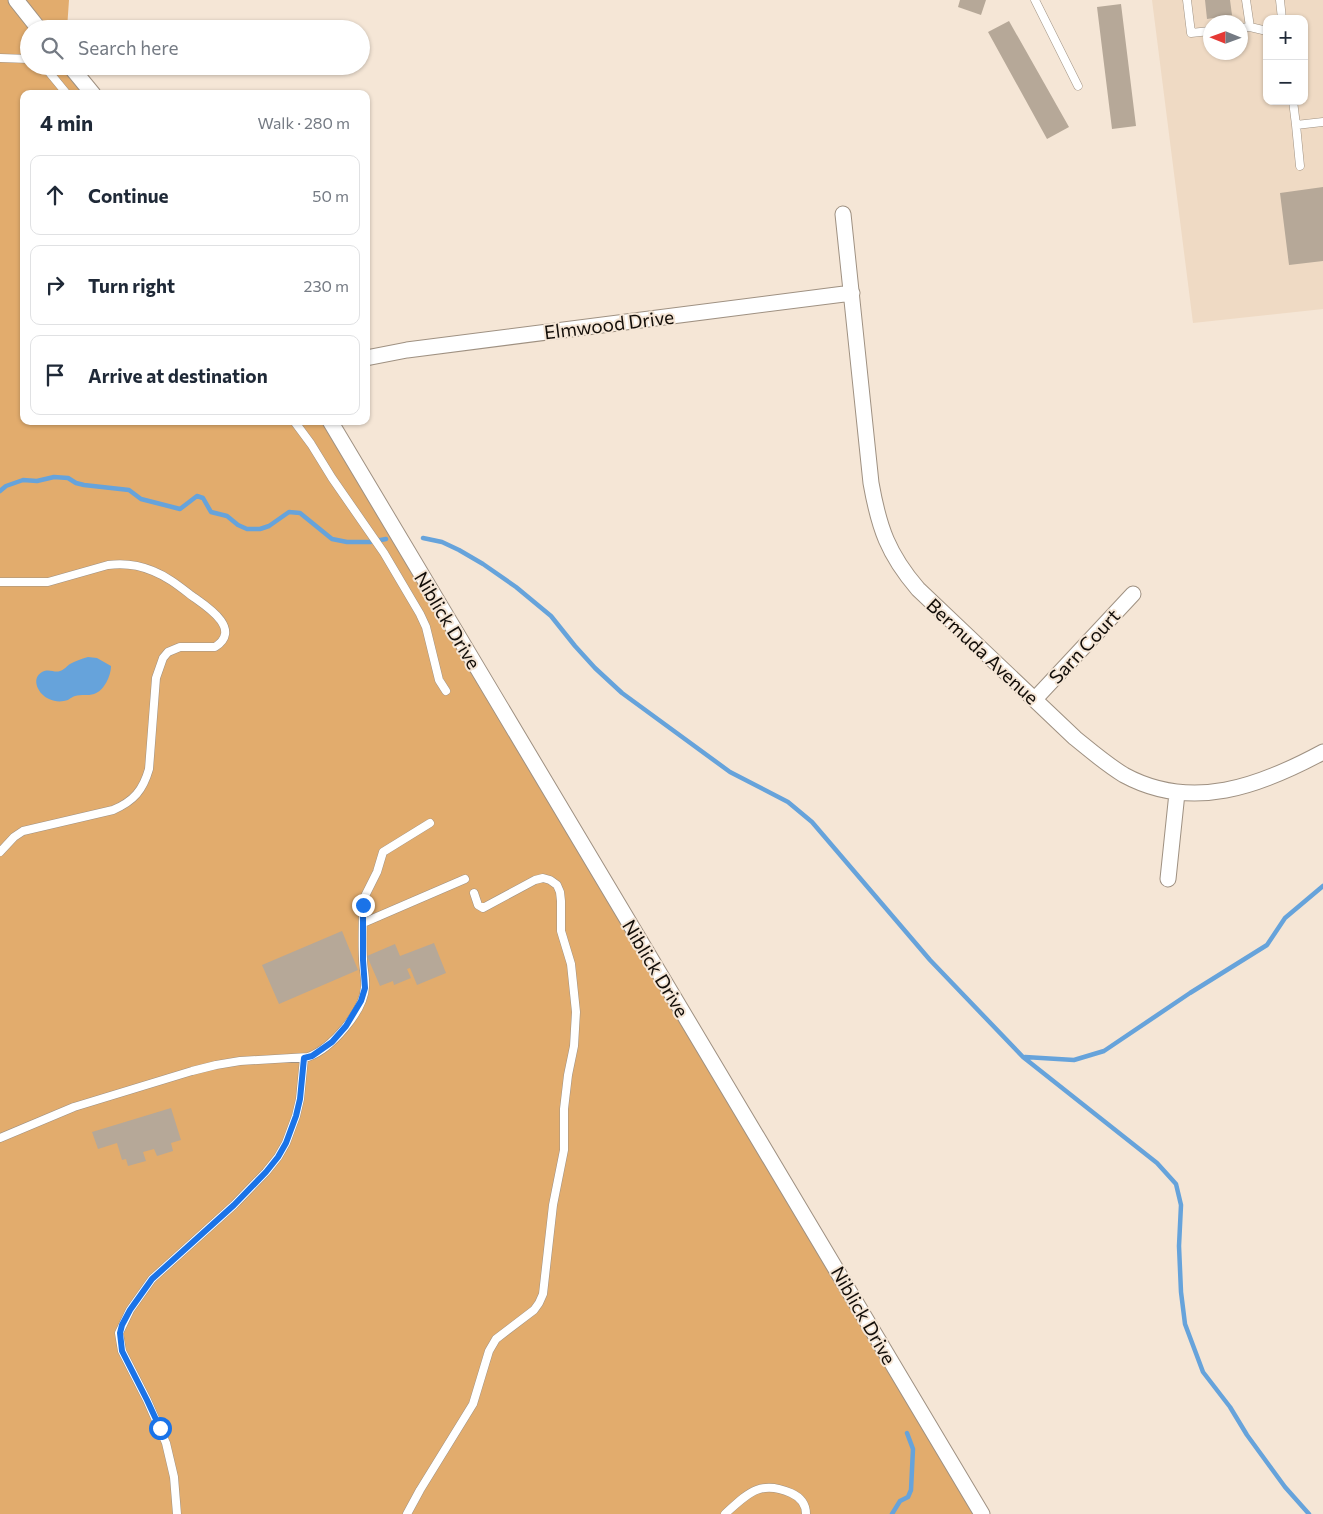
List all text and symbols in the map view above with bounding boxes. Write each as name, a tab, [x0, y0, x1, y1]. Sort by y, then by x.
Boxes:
north arrow	[1203, 15, 1248, 60]
map controls	[1263, 15, 1308, 105]
button: +	[1263, 15, 1308, 60]
search box	[20, 20, 370, 75]
icon: search	[38, 34, 66, 62]
text: Search here	[78, 36, 178, 59]
button: −	[1263, 60, 1308, 105]
text: 4 min	[40, 110, 93, 135]
text: Walk · 280 m	[258, 113, 350, 132]
icon: ahead	[41, 181, 69, 209]
text: Continue	[88, 184, 168, 207]
text: 50 m	[312, 186, 349, 205]
icon: right	[41, 271, 69, 299]
text: Turn right	[88, 274, 175, 297]
text: 230 m	[304, 276, 349, 295]
street label: Elmwood Drive	[543, 305, 675, 343]
icon: arrive	[41, 361, 69, 389]
text: Arrive at destination	[88, 364, 268, 387]
street label: Niblick Drive	[410, 567, 486, 673]
street label: Bermuda Avenue	[922, 593, 1044, 709]
street label: Sarn Court	[1044, 604, 1124, 688]
route end	[352, 894, 375, 917]
street label: Niblick Drive	[618, 915, 694, 1021]
street label: Niblick Drive	[827, 1262, 901, 1368]
route start	[149, 1417, 172, 1440]

